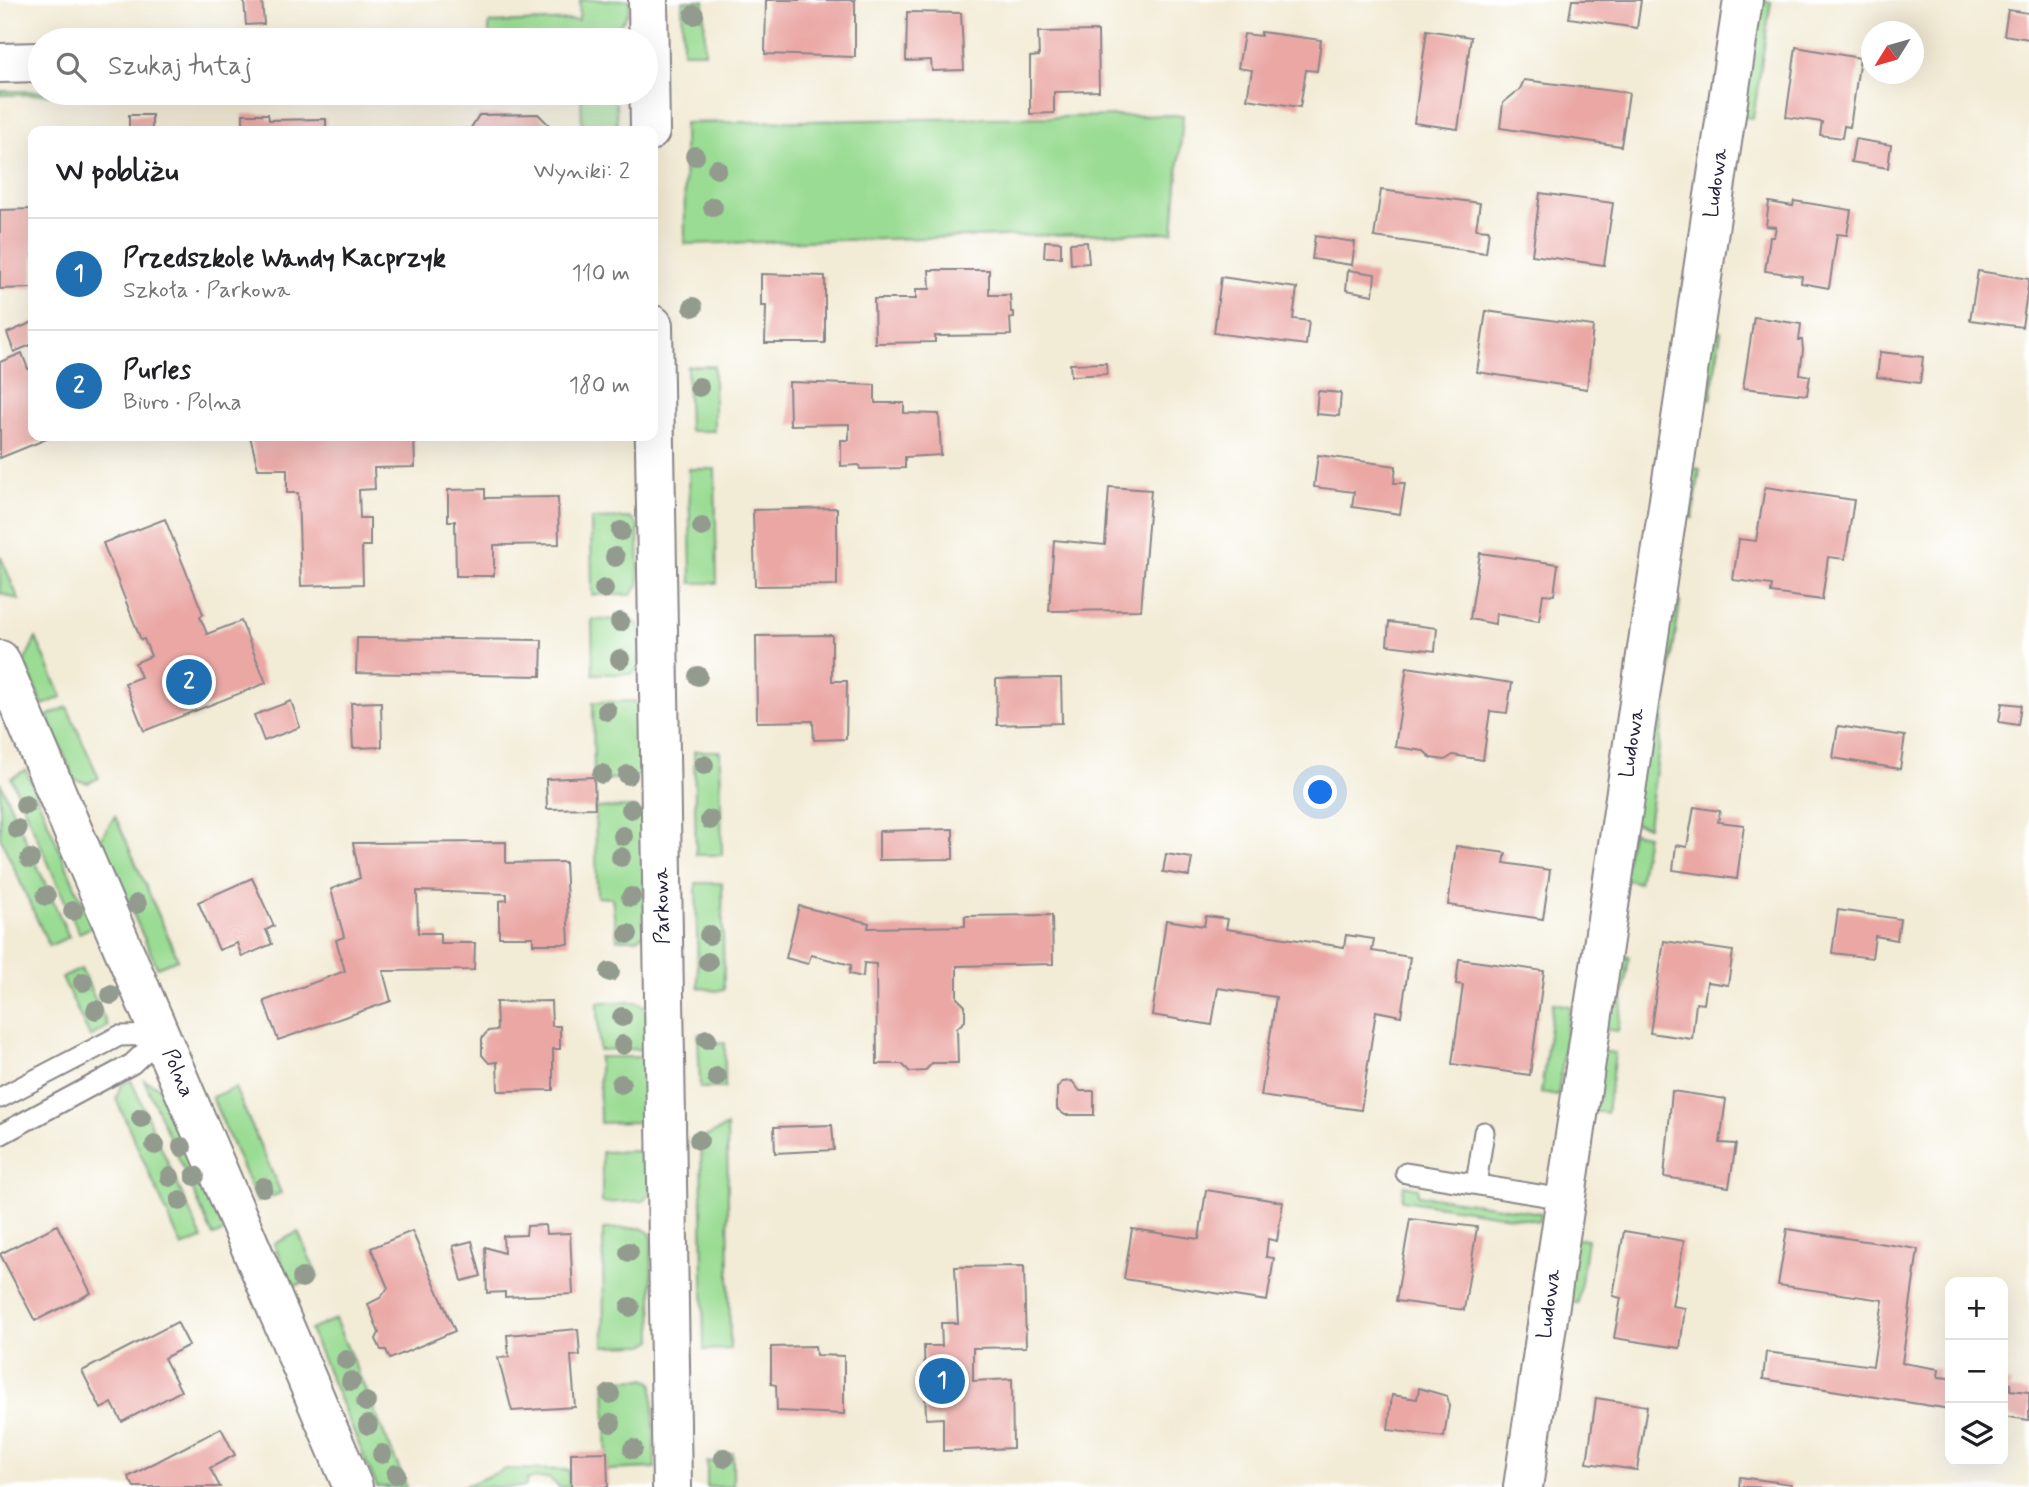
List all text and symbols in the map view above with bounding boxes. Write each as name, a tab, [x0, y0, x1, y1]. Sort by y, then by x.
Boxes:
north arrow	[1861, 21, 1924, 84]
search box	[28, 28, 658, 105]
icon: search	[52, 48, 90, 86]
text: Szukaj tutaj	[108, 50, 252, 84]
street label: Ludowa	[1697, 146, 1735, 220]
text: W pobliżu	[56, 152, 179, 191]
text: Wyniki: 2	[534, 157, 630, 187]
text: Przedszkole Wandy Kacprzyk	[123, 242, 446, 276]
text: 1	[74, 259, 84, 289]
text: 110 m	[571, 259, 630, 289]
text: Szkoła · Parkowa	[123, 276, 290, 306]
text: Purles	[123, 354, 191, 388]
text: 2	[73, 371, 85, 401]
text: 180 m	[569, 371, 630, 401]
text: Biuro · Polna	[123, 388, 242, 418]
pin: 2	[166, 656, 212, 708]
street label: Ludowa	[1613, 706, 1651, 780]
your location	[1303, 775, 1337, 809]
street label: Parkowa	[647, 867, 677, 945]
street label: Polna	[155, 1044, 201, 1102]
street label: Ludowa	[1530, 1267, 1568, 1341]
map controls	[1945, 1277, 2008, 1466]
button: +	[1945, 1277, 2008, 1340]
button: −	[1945, 1340, 2008, 1403]
pin: 1	[919, 1355, 965, 1407]
button: layers	[1945, 1403, 2008, 1466]

